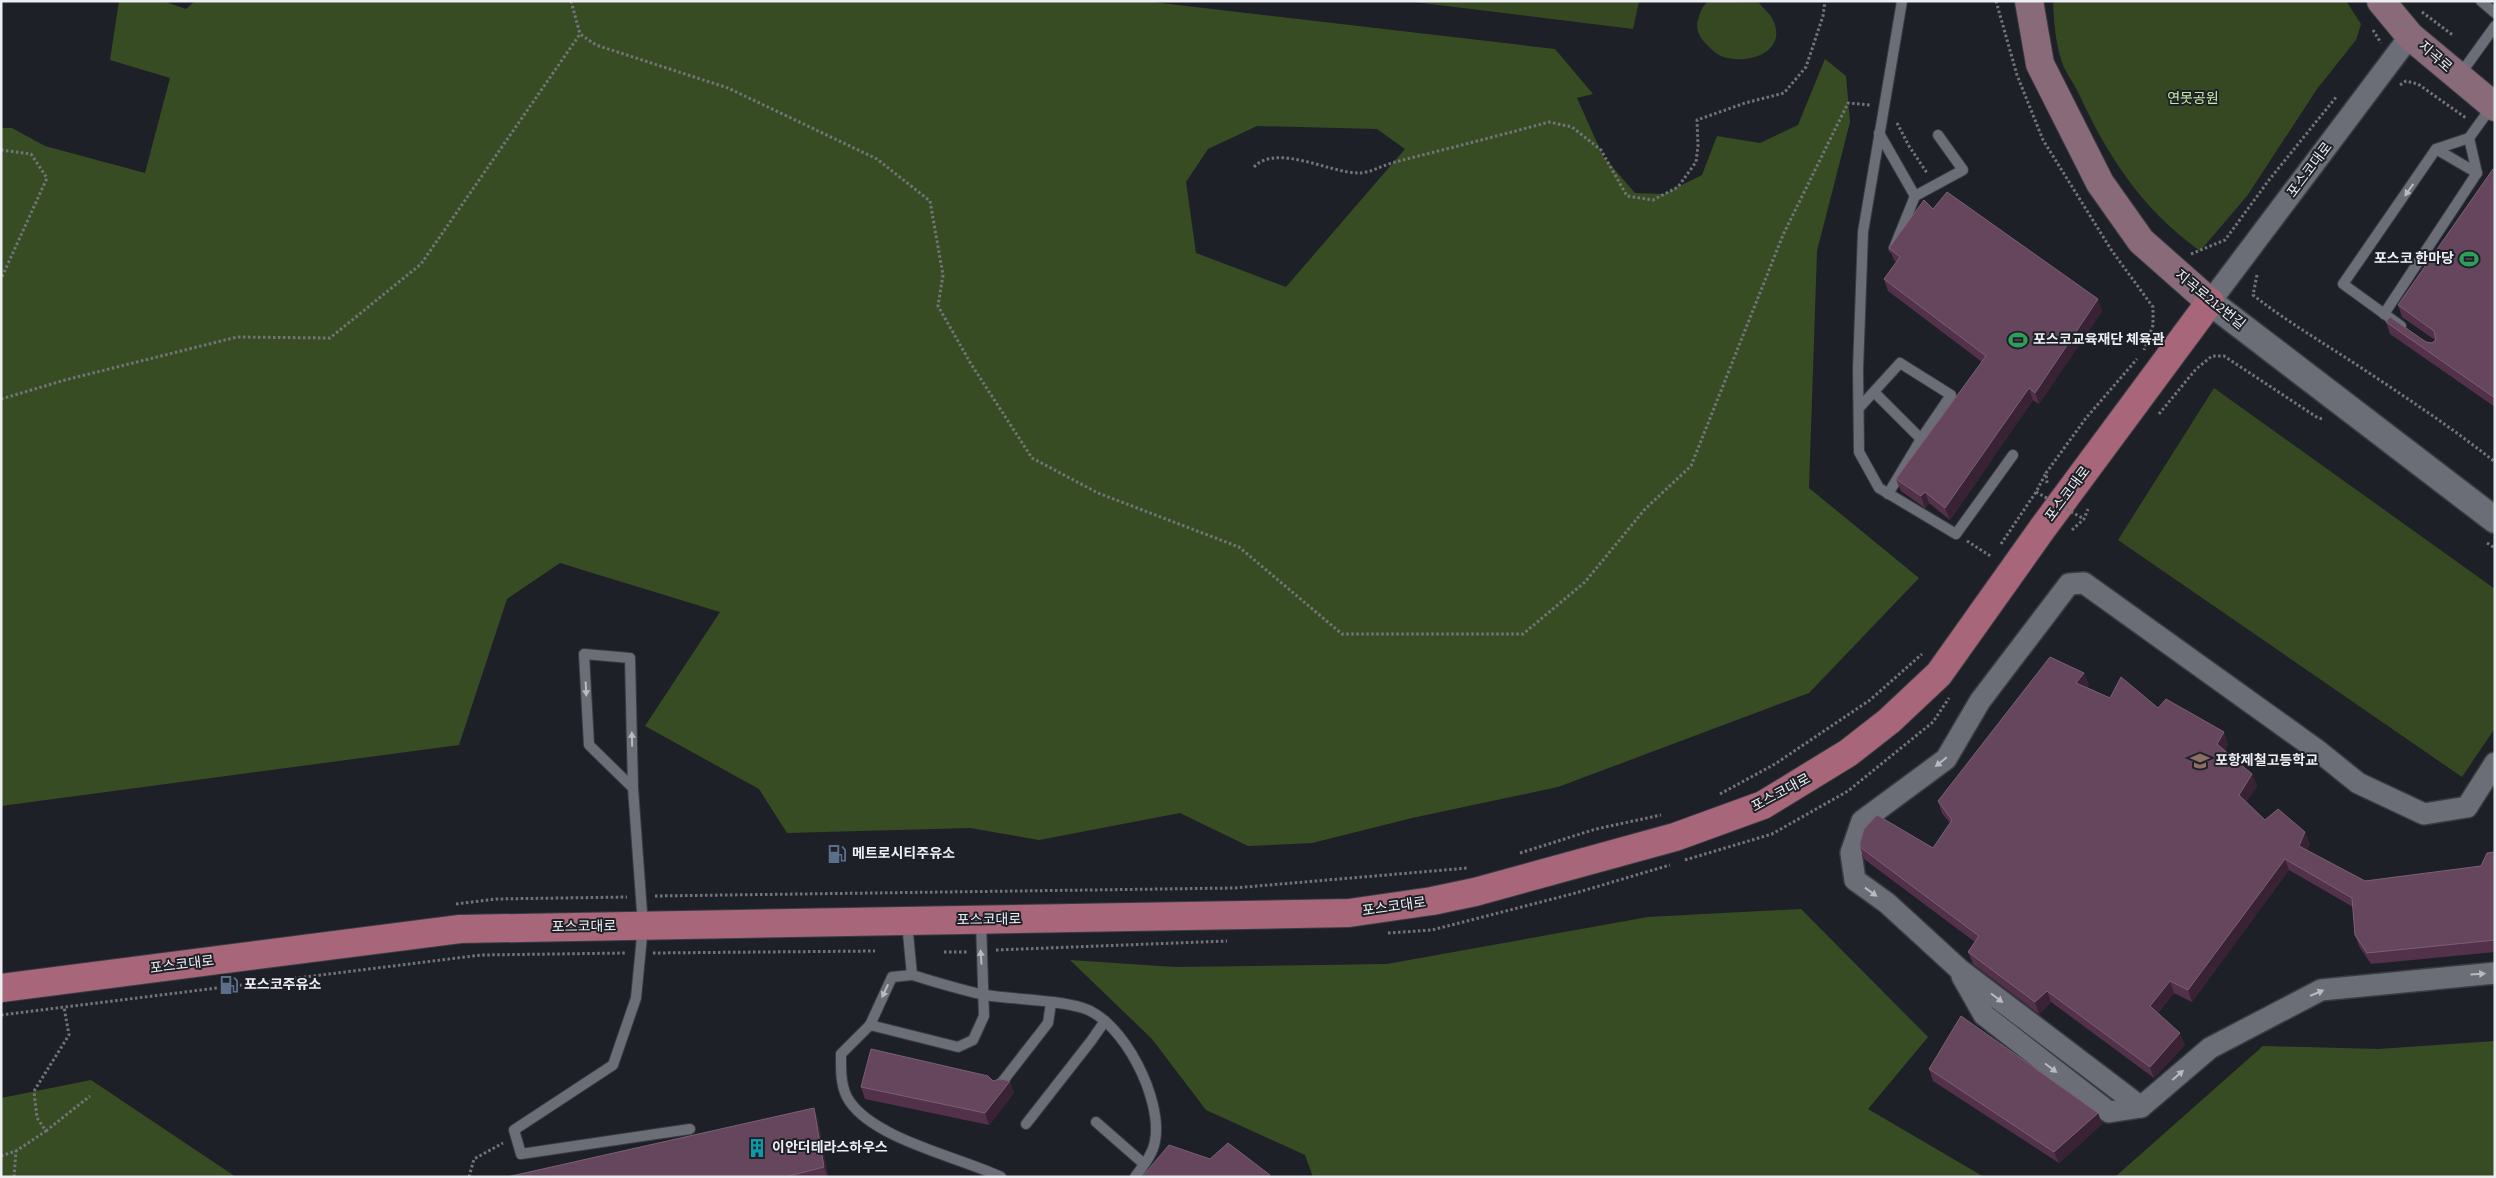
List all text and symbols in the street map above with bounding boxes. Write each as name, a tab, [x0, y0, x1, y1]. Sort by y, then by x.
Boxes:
street label: 지곡로	[2414, 37, 2456, 77]
park label: 연못공원	[2167, 89, 2219, 109]
street label: 포스코대로	[2283, 138, 2337, 202]
one-way arrow	[2404, 183, 2414, 196]
sports icon: 포스코 한마당	[2458, 248, 2480, 270]
place label: 포스코 한마당	[2374, 249, 2454, 269]
street label: 지곡로212번길	[2171, 265, 2249, 335]
sports icon: 포스코교육재단 체육관	[2007, 329, 2029, 351]
place label: 포스코교육재단 체육관	[2033, 330, 2165, 350]
street label: 포스코대로	[2041, 462, 2095, 526]
one-way arrow	[582, 682, 590, 698]
one-way arrow	[628, 731, 636, 747]
school or university icon: 포항제철고등학교	[2189, 750, 2211, 772]
place label: 포항제철고등학교	[2215, 751, 2318, 771]
one-way arrow	[1934, 756, 1947, 767]
street label: 포스코대로	[1748, 769, 1814, 817]
fuel station icon: 메트로시티주유소	[826, 843, 848, 865]
place label: 메트로시티주유소	[852, 844, 955, 864]
one-way arrow	[1865, 887, 1878, 897]
street label: 포스코대로	[1361, 893, 1427, 921]
street label: 포스코대로	[957, 909, 1021, 931]
street label: 포스코대로	[552, 916, 616, 938]
one-way arrow	[977, 949, 985, 965]
street label: 포스코대로	[149, 951, 215, 979]
one-way arrow	[2470, 970, 2486, 978]
fuel station icon: 포스코주유소	[218, 974, 240, 996]
place label: 포스코주유소	[244, 975, 321, 995]
one-way arrow	[881, 984, 889, 998]
one-way arrow	[2310, 988, 2324, 996]
one-way arrow	[1991, 993, 2004, 1004]
one-way arrow	[2044, 1063, 2058, 1073]
one-way arrow	[2171, 1070, 2184, 1081]
building icon: 이안더테라스하우스	[746, 1137, 768, 1159]
place label: 이안더테라스하우스	[772, 1138, 888, 1158]

